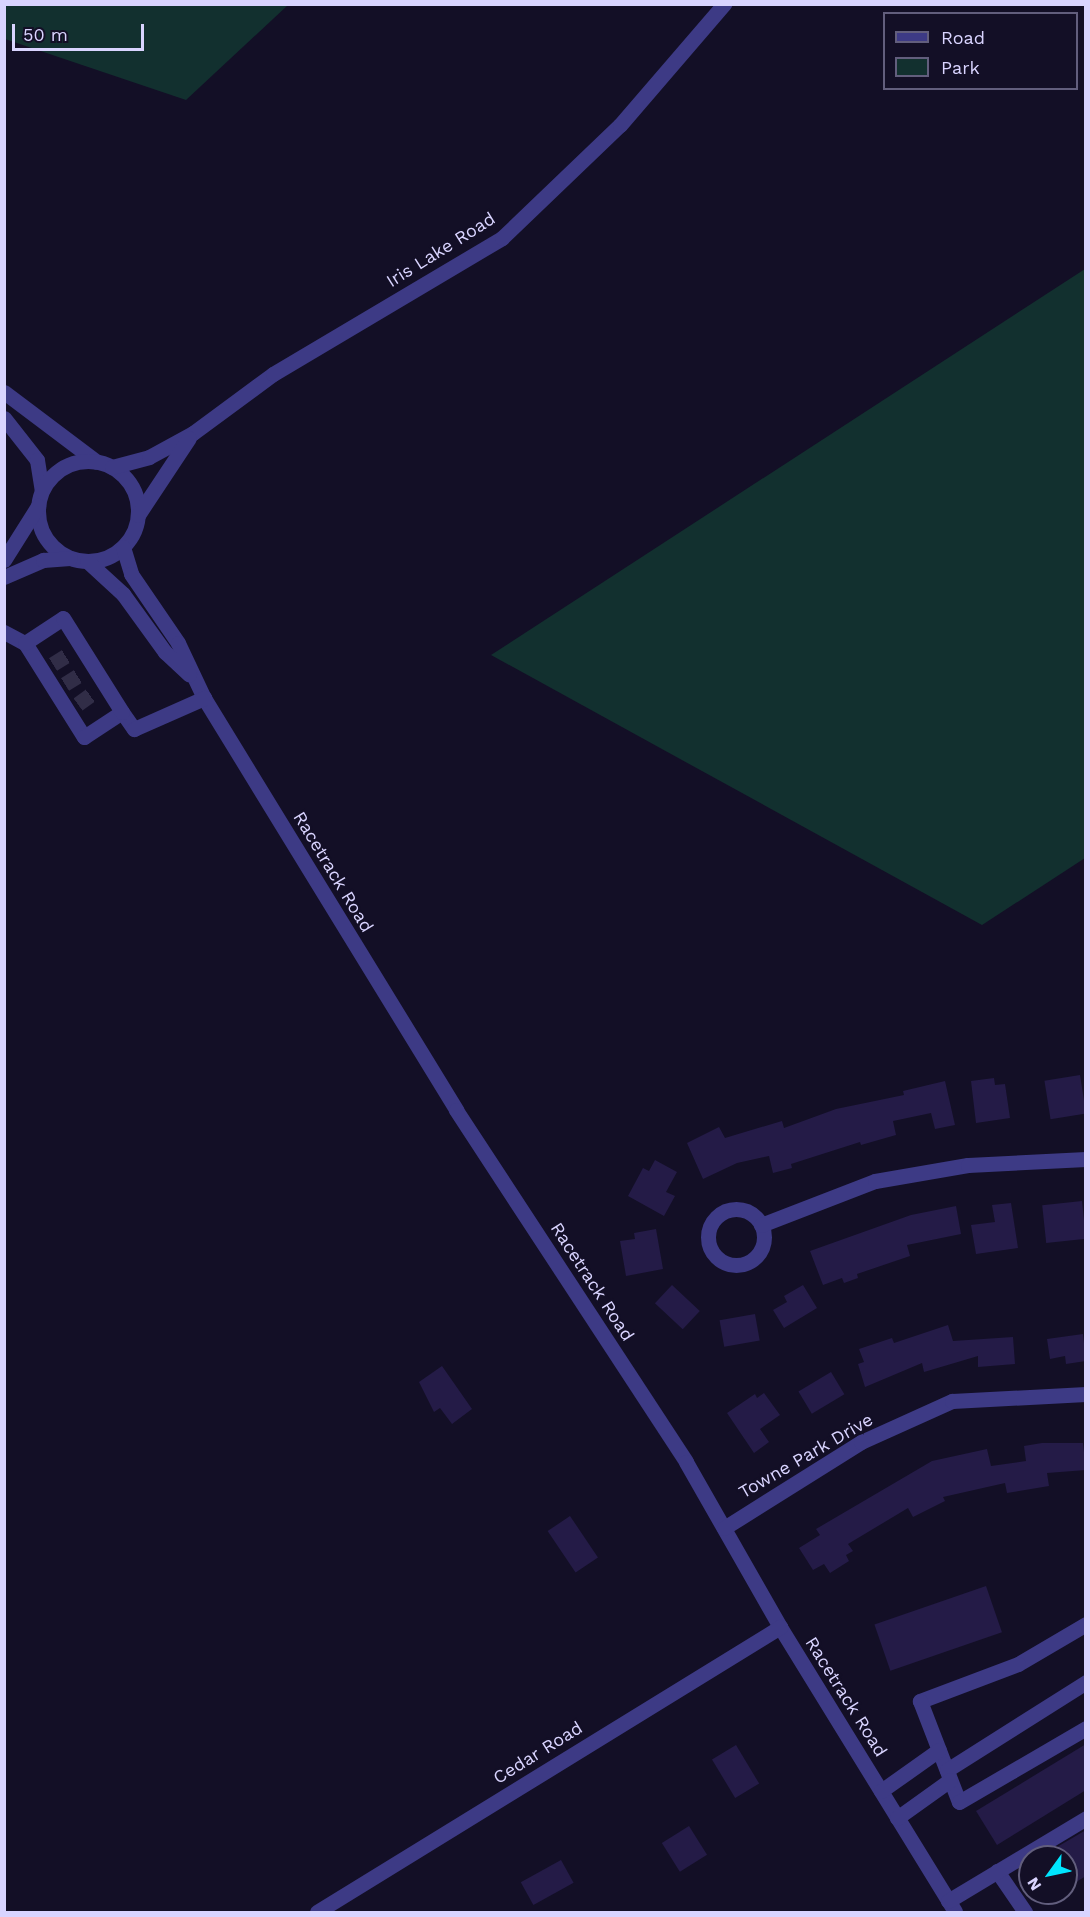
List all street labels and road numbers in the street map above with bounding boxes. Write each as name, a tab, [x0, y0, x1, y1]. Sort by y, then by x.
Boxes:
street label: Iris Lake Road	[383, 208, 499, 292]
street label: Racetrack Road	[288, 807, 378, 937]
street label: Racetrack Road	[545, 1218, 639, 1346]
street label: Towne Park Drive	[735, 1409, 877, 1503]
street label: Racetrack Road	[800, 1633, 892, 1761]
street label: Cedar Road	[489, 1717, 587, 1789]

